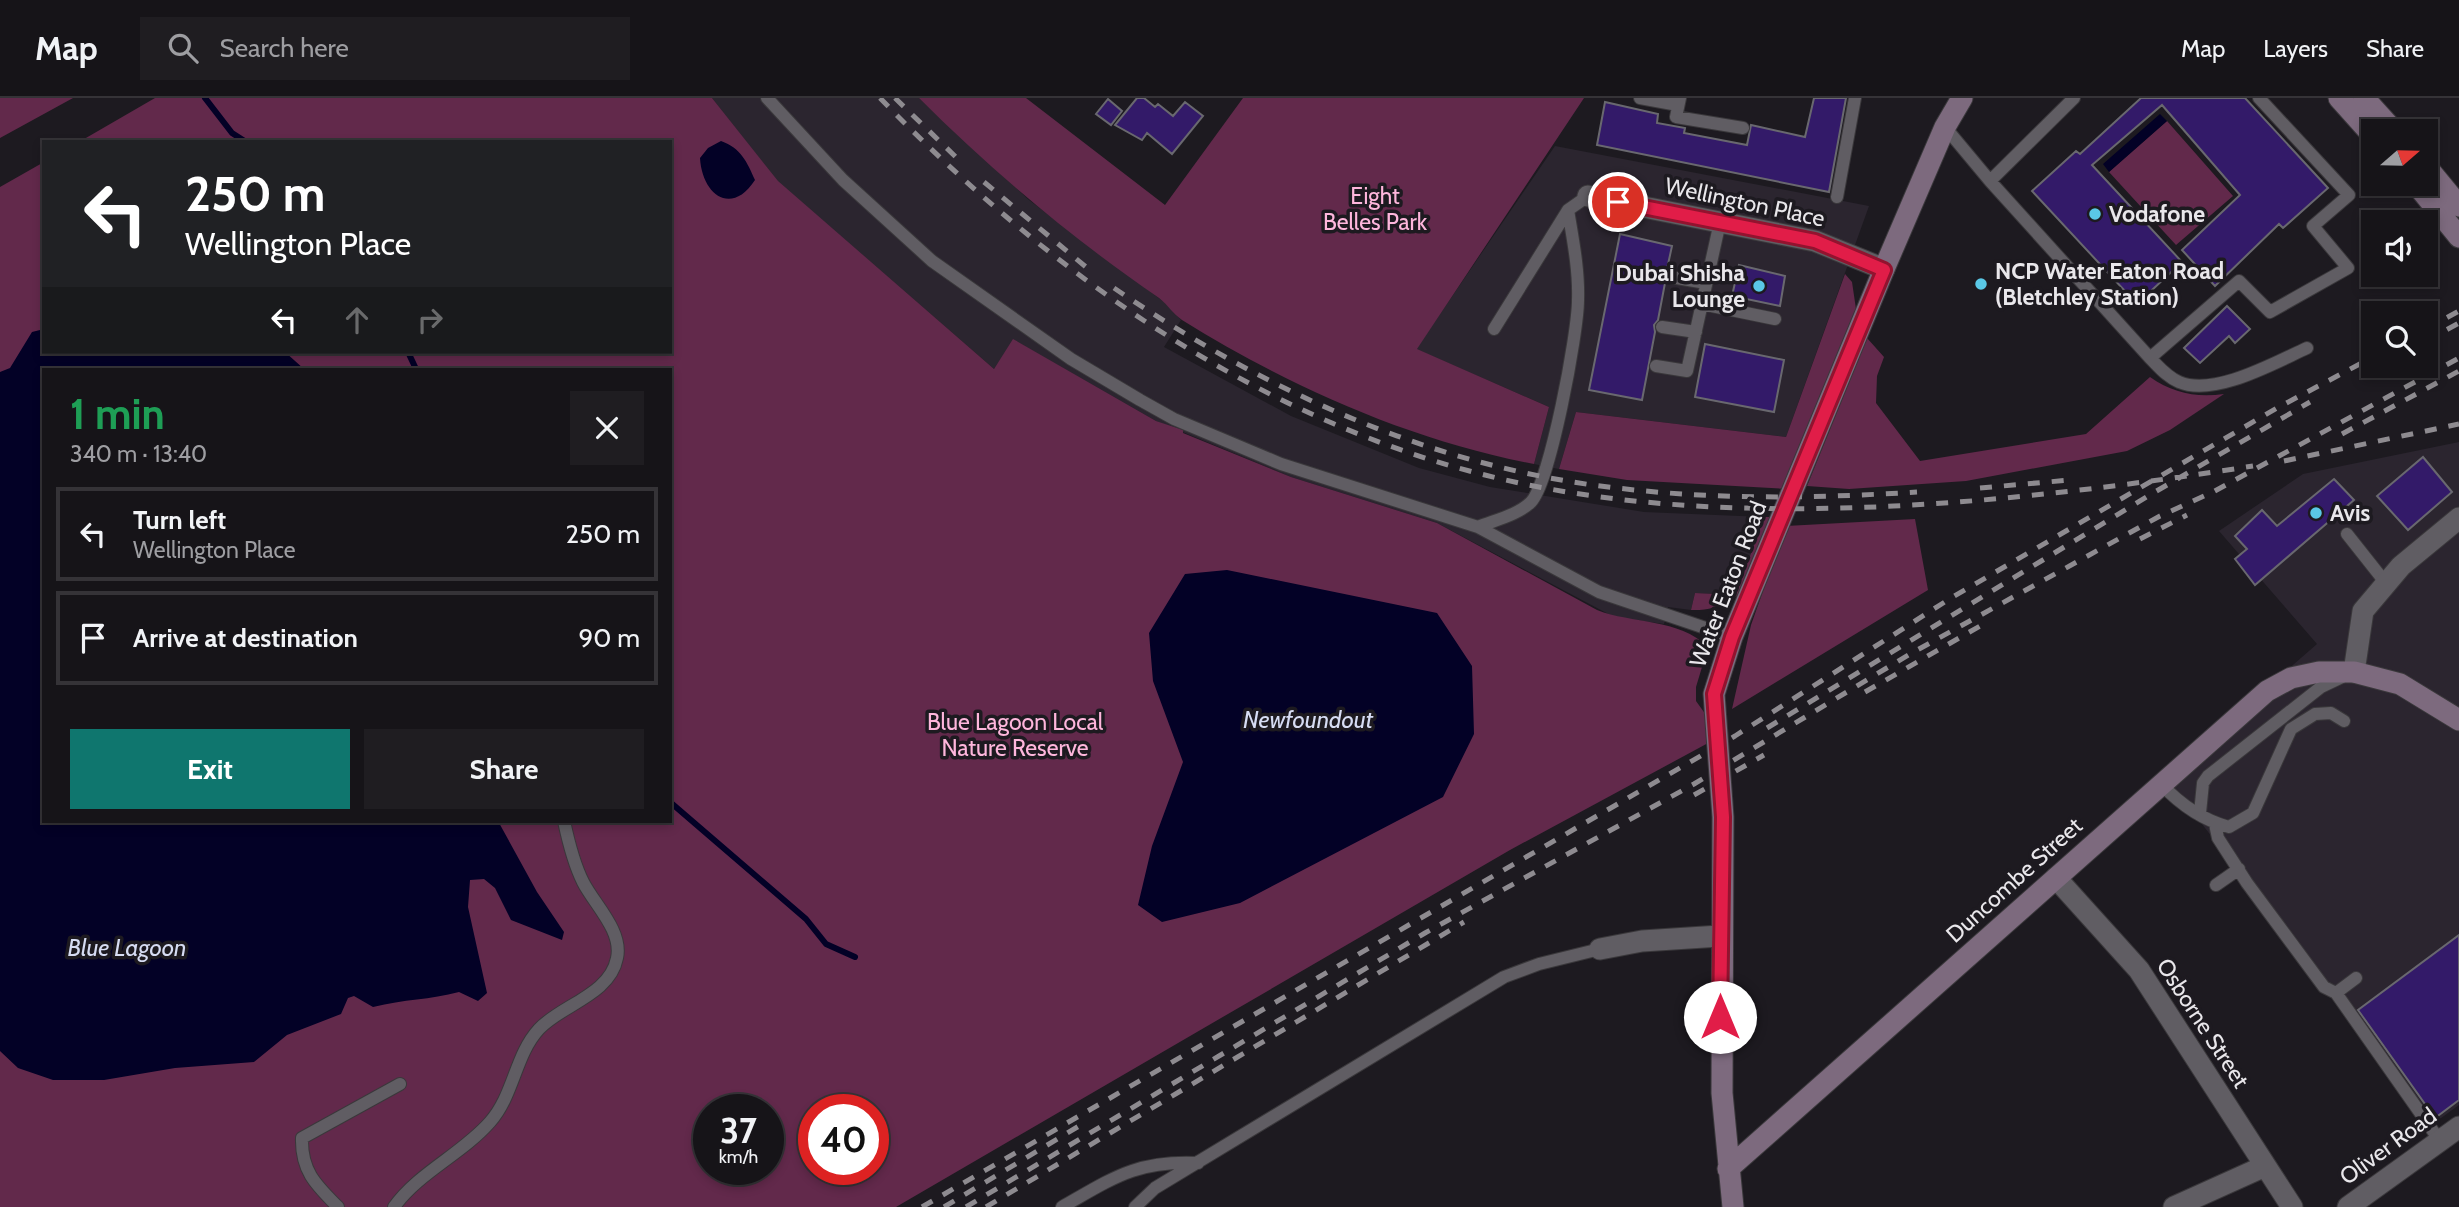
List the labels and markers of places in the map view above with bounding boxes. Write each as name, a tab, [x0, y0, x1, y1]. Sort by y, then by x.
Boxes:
pin	[1588, 172, 1648, 232]
place label: Vodafone	[2109, 200, 2205, 228]
marker: Vodafone	[2087, 206, 2103, 222]
place label: NCP Water Eaton Road (Bletchley Station)	[1995, 257, 2224, 311]
place label: Dubai Shisha Lounge	[1615, 259, 1746, 313]
marker: NCP Water Eaton Road (Bletchley Station)	[1973, 276, 1989, 292]
marker: Dubai Shisha Lounge	[1751, 278, 1767, 294]
place label: Avis	[2330, 499, 2370, 527]
marker: Avis	[2308, 505, 2324, 521]

